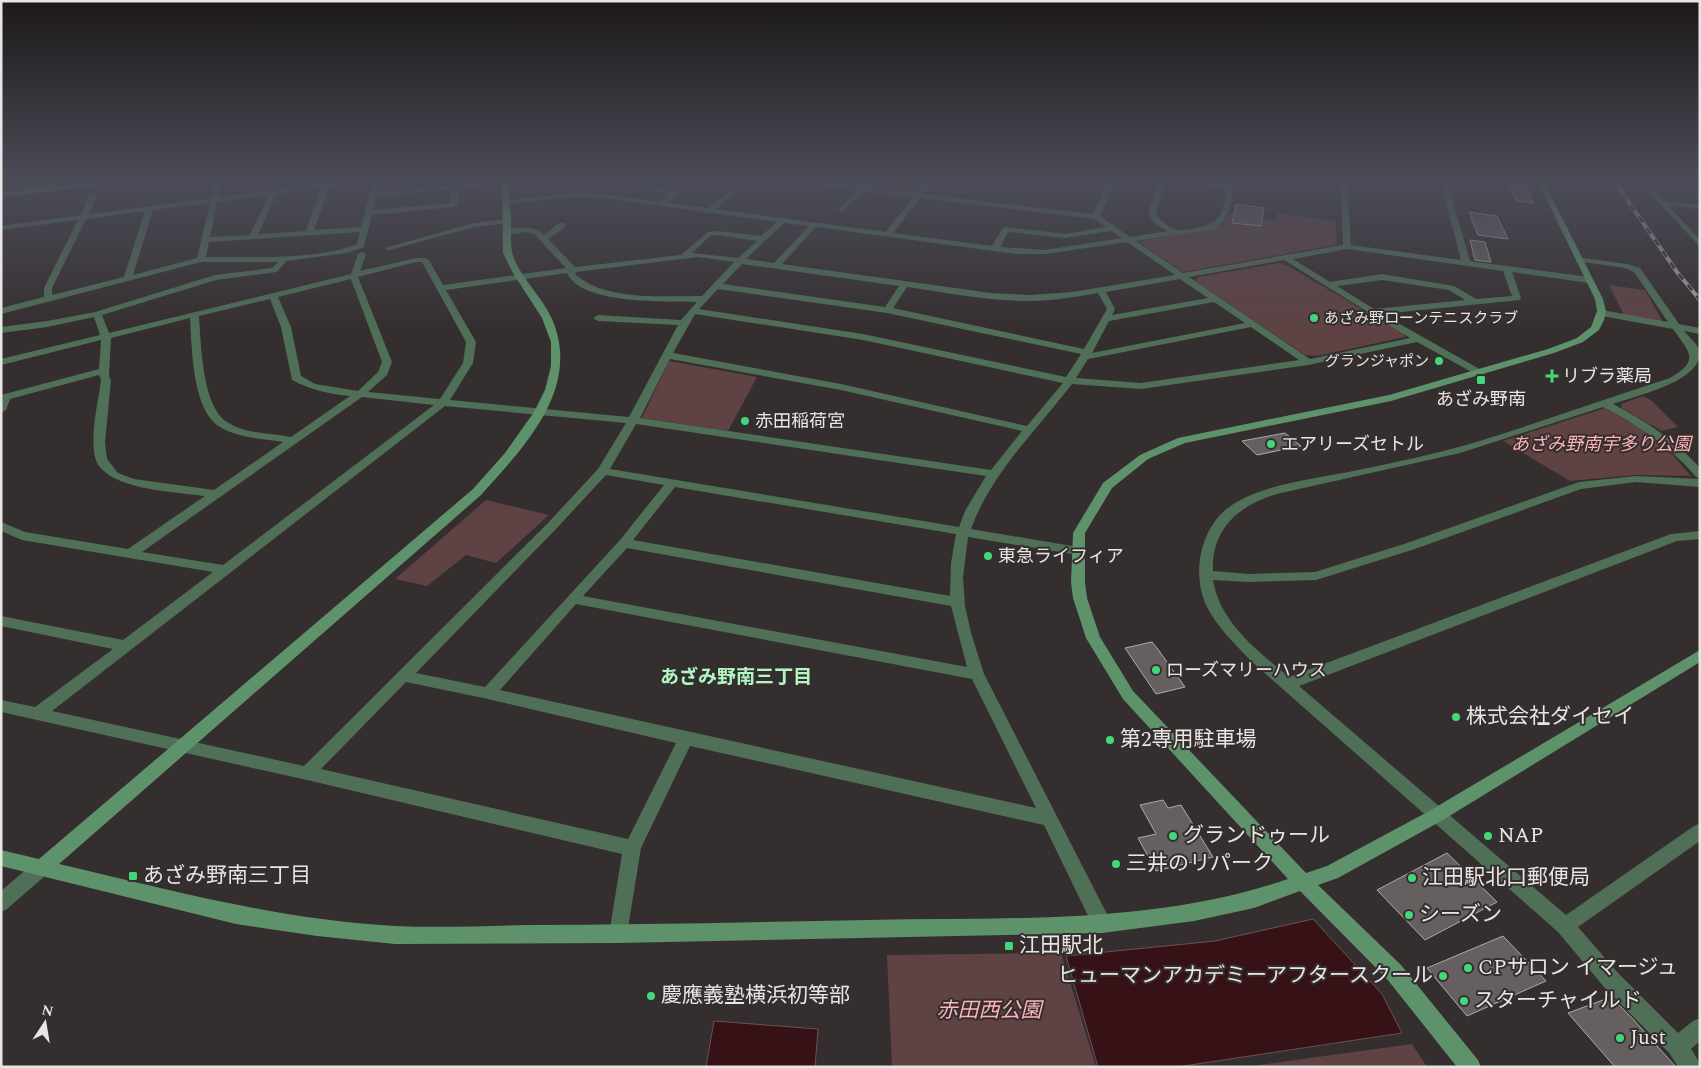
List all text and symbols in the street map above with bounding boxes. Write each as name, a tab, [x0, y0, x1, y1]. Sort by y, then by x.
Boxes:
place label: あざみ野ローンテニスクラブ	[1324, 307, 1518, 330]
marker: あざみ野ローンテニスクラブ	[1308, 312, 1320, 324]
place label: グランジャポン	[1325, 350, 1429, 373]
marker: グランジャポン	[1433, 355, 1445, 367]
place label: リブラ薬局	[1562, 363, 1652, 390]
marker: リブラ薬局	[1546, 370, 1558, 382]
marker: あざみ野南	[1475, 374, 1487, 386]
place label: あざみ野南	[1436, 386, 1526, 413]
place label: 赤田稲荷宮	[755, 408, 845, 435]
marker: 赤田稲荷宮	[739, 415, 751, 427]
place label: エアリーズセトル	[1281, 431, 1424, 458]
park label: あざみ野南宇多り公園	[1511, 431, 1694, 458]
marker: エアリーズセトル	[1265, 438, 1277, 450]
place label: 東急ライフィア	[998, 543, 1124, 570]
marker: 東急ライフィア	[982, 550, 994, 562]
place label: ローズマリーハウス	[1166, 657, 1327, 684]
district label: あざみ野南三丁目	[660, 663, 812, 692]
marker: ローズマリーハウス	[1150, 664, 1162, 676]
place label: 株式会社ダイセイ	[1466, 701, 1634, 733]
marker: 株式会社ダイセイ	[1450, 711, 1462, 723]
place label: 第2専用駐車場	[1120, 724, 1257, 756]
marker: 第2専用駐車場	[1104, 734, 1116, 746]
place label: グランドゥール	[1183, 820, 1330, 852]
place label: NAP	[1498, 820, 1543, 852]
marker: グランドゥール	[1167, 830, 1179, 842]
marker: NAP	[1482, 830, 1494, 842]
place label: 三井のリパーク	[1126, 848, 1273, 880]
marker: 三井のリパーク	[1110, 858, 1122, 870]
place label: あざみ野南三丁目	[143, 860, 311, 892]
place label: 江田駅北口郵便局	[1422, 862, 1590, 894]
marker: あざみ野南三丁目	[127, 870, 139, 882]
marker: 江田駅北口郵便局	[1406, 872, 1418, 884]
place label: シーズン	[1419, 899, 1502, 931]
marker: シーズン	[1403, 909, 1415, 921]
place label: 江田駅北	[1019, 930, 1103, 962]
marker: 江田駅北	[1003, 940, 1015, 952]
place label: CPサロン イマージュ	[1478, 952, 1678, 984]
place label: ヒューマンアカデミーアフタースクール	[1057, 960, 1433, 992]
marker: CPサロン イマージュ	[1462, 962, 1474, 974]
marker: ヒューマンアカデミーアフタースクール	[1437, 970, 1449, 982]
place label: 慶應義塾横浜初等部	[661, 980, 850, 1012]
place label: スターチャイルド	[1474, 985, 1642, 1017]
marker: 慶應義塾横浜初等部	[645, 990, 657, 1002]
park label: 赤田西公園	[937, 995, 1044, 1027]
marker: スターチャイルド	[1458, 995, 1470, 1007]
north arrow	[20, 998, 70, 1048]
text: N	[40, 999, 55, 1022]
place label: Just	[1630, 1022, 1666, 1054]
marker: Just	[1614, 1032, 1626, 1044]

